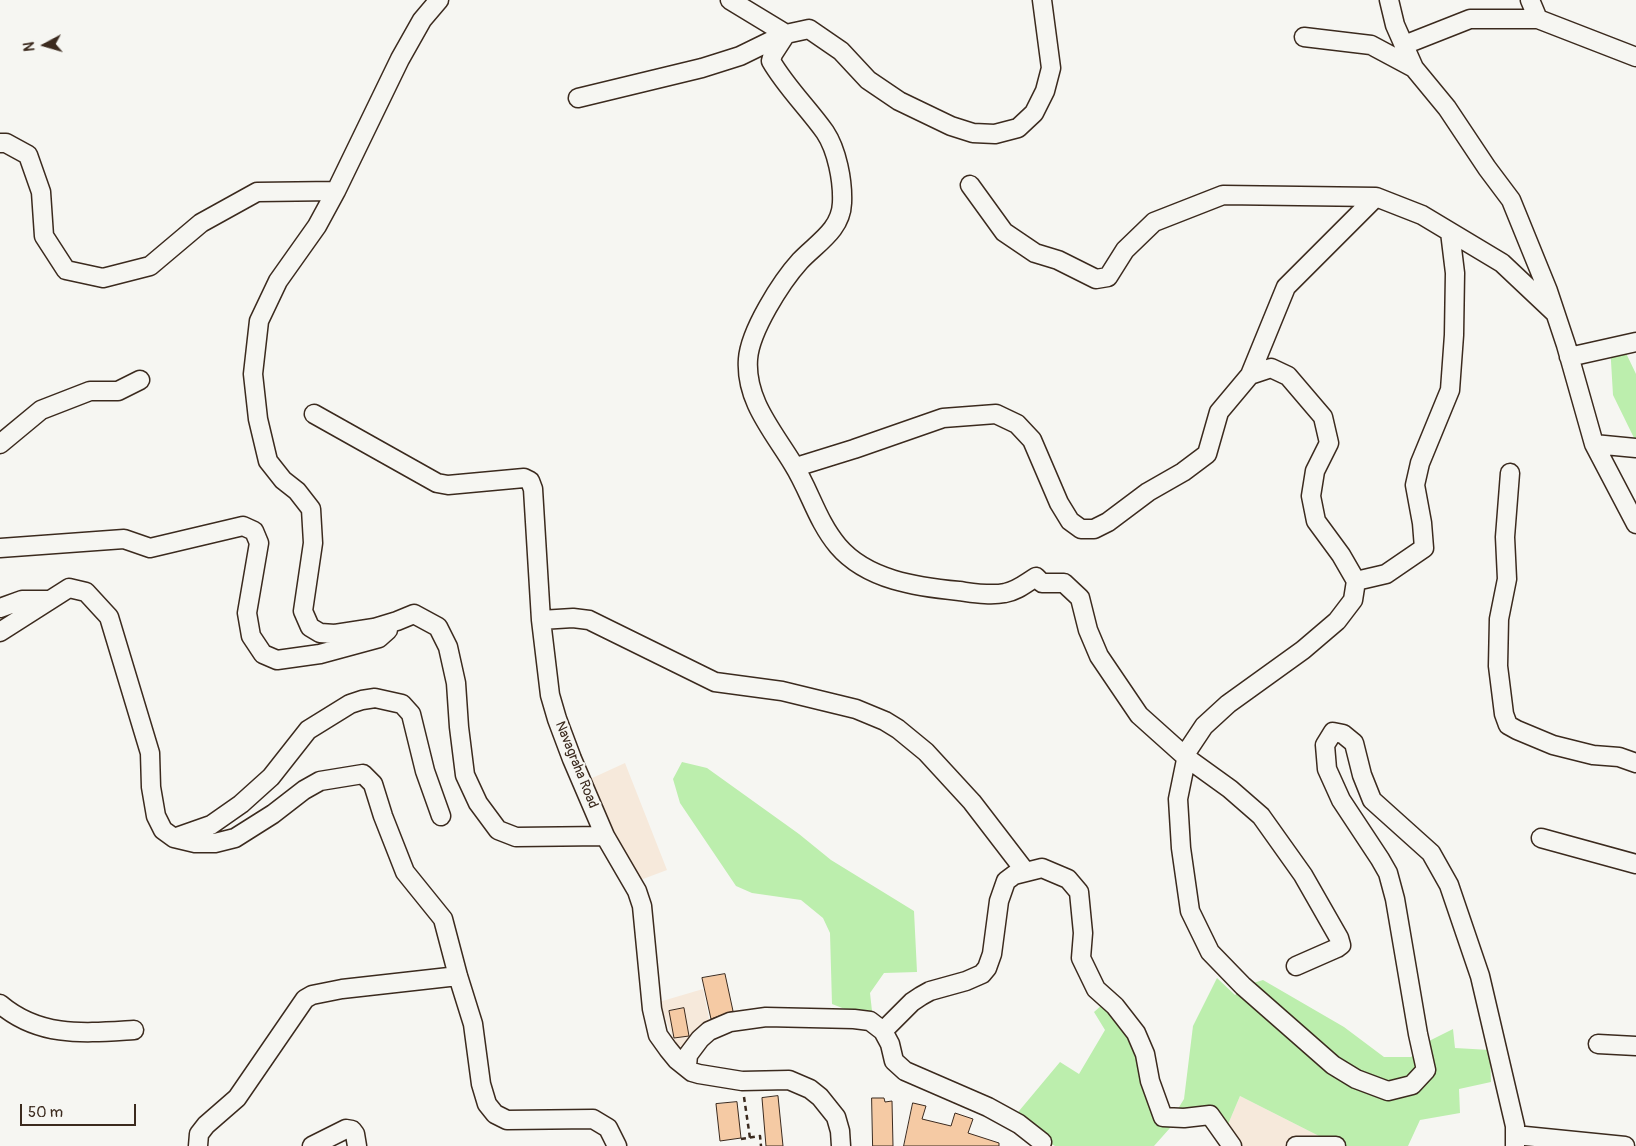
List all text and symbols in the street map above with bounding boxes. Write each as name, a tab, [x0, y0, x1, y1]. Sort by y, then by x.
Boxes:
north arrow	[20, 20, 70, 70]
text: N	[21, 41, 39, 52]
street label: Navagraha Road	[551, 719, 601, 811]
scale bar	[22, 1094, 139, 1126]
text: 50 m	[28, 1103, 63, 1122]

